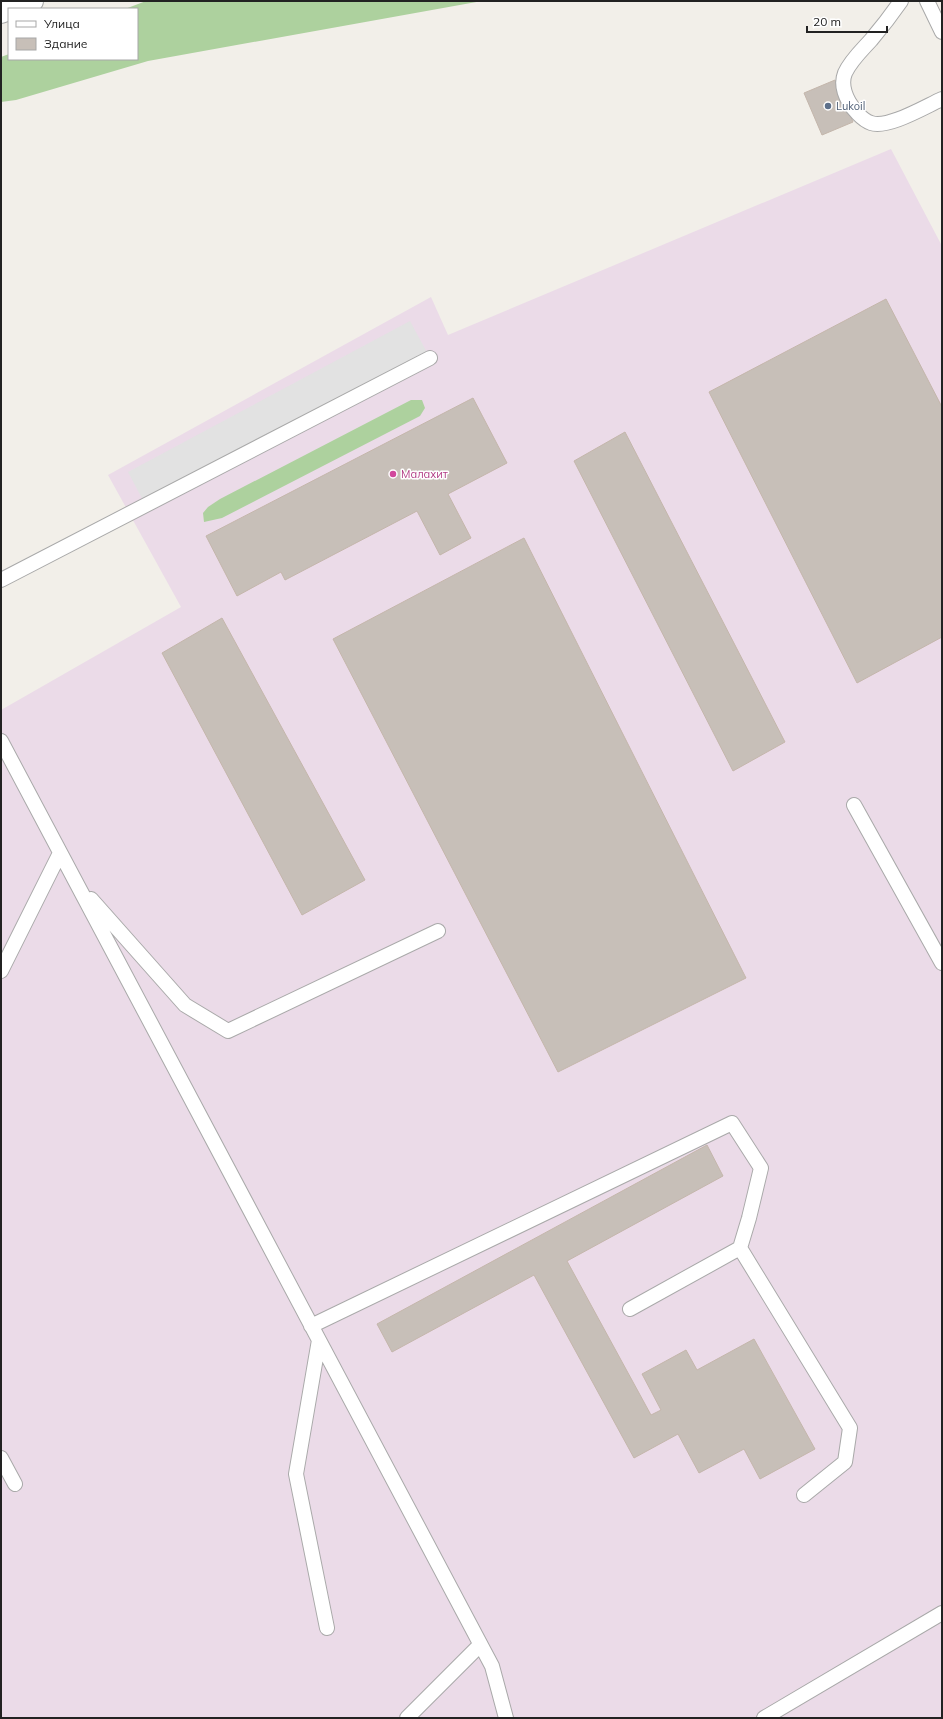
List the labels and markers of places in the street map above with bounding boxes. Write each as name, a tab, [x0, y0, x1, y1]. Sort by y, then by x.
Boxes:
place label: Lukoil	[836, 99, 865, 113]
marker: Lukoil	[823, 101, 833, 111]
place label: Малахит	[401, 467, 448, 481]
marker: Малахит	[388, 469, 398, 479]

